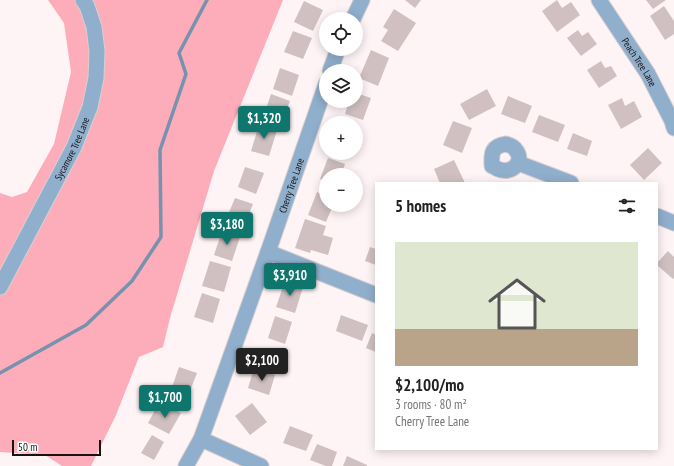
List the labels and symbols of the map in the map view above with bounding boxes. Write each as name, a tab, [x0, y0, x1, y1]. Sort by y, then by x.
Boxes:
street label: Peach Tree Lane	[619, 35, 660, 89]
pin: $1,320	[231, 106, 297, 140]
street label: Sycamore Tree Lane	[51, 115, 92, 182]
street label: Cherry Tree Lane	[276, 156, 306, 215]
pin: $3,180	[194, 212, 260, 246]
pin: $3,910	[257, 263, 323, 297]
pin: $2,100	[229, 348, 295, 382]
pin: $1,700	[132, 385, 198, 419]
scale bar	[12, 438, 101, 457]

